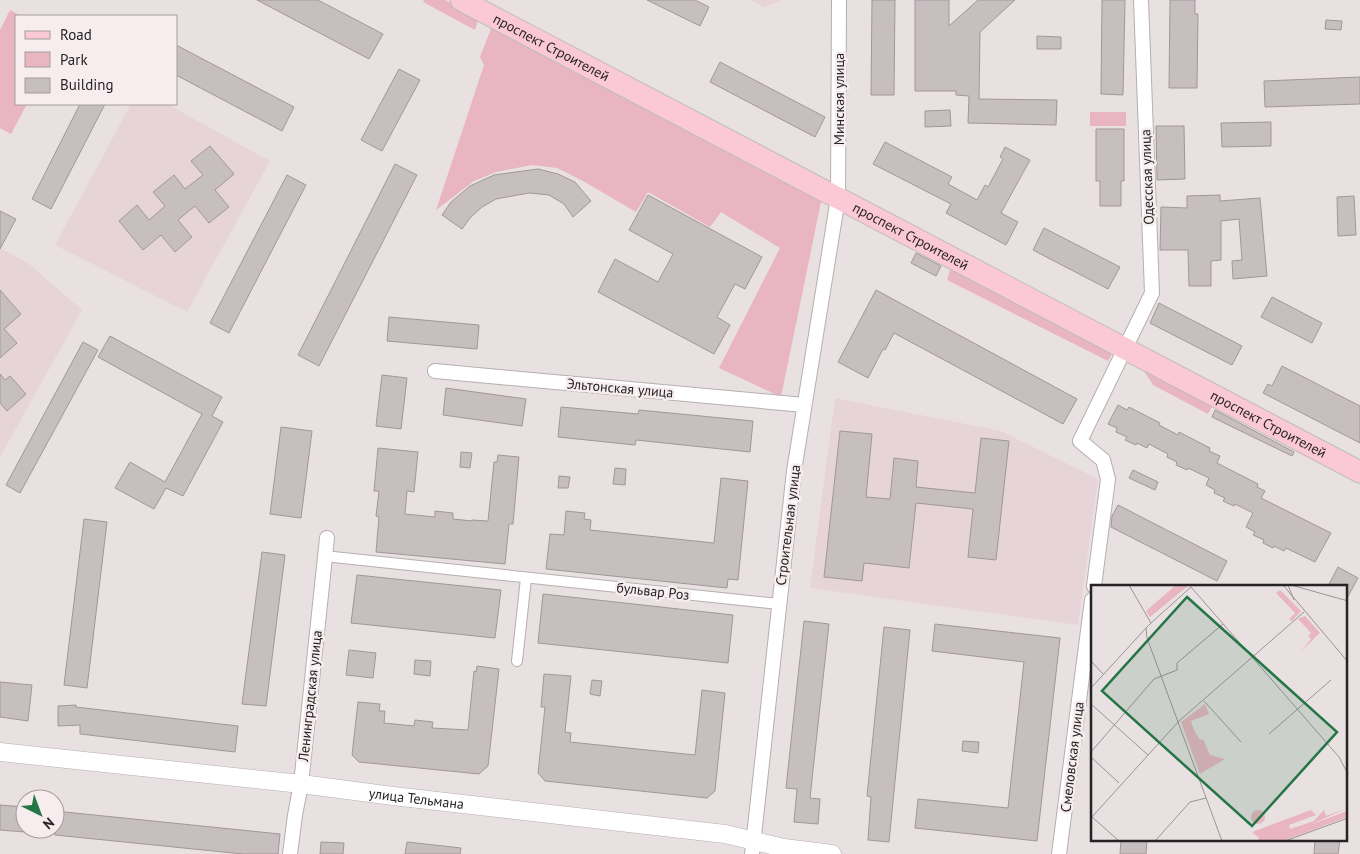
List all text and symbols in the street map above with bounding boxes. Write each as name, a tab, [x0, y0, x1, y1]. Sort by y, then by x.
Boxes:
street label: проспект Строителей	[490, 10, 612, 85]
legend	[15, 15, 178, 105]
text: Road	[60, 25, 92, 44]
text: Park	[60, 50, 88, 69]
street label: Минская улица	[830, 53, 848, 145]
text: Building	[60, 75, 114, 94]
street label: Одесская улица	[1136, 129, 1158, 225]
street label: проспект Строителей	[850, 198, 972, 274]
street label: Эльтонская улица	[566, 374, 674, 402]
street label: проспект Строителей	[1207, 386, 1330, 462]
street label: Строительная улица	[772, 463, 804, 586]
street label: бульвар Роз	[616, 578, 690, 604]
inset map	[1091, 585, 1348, 842]
street label: Ленинградская улица	[294, 629, 326, 763]
street label: Смеловская улица	[1056, 701, 1088, 813]
street label: улица Тельмана	[368, 784, 465, 813]
north arrow	[15, 789, 65, 839]
text: N	[39, 814, 58, 833]

